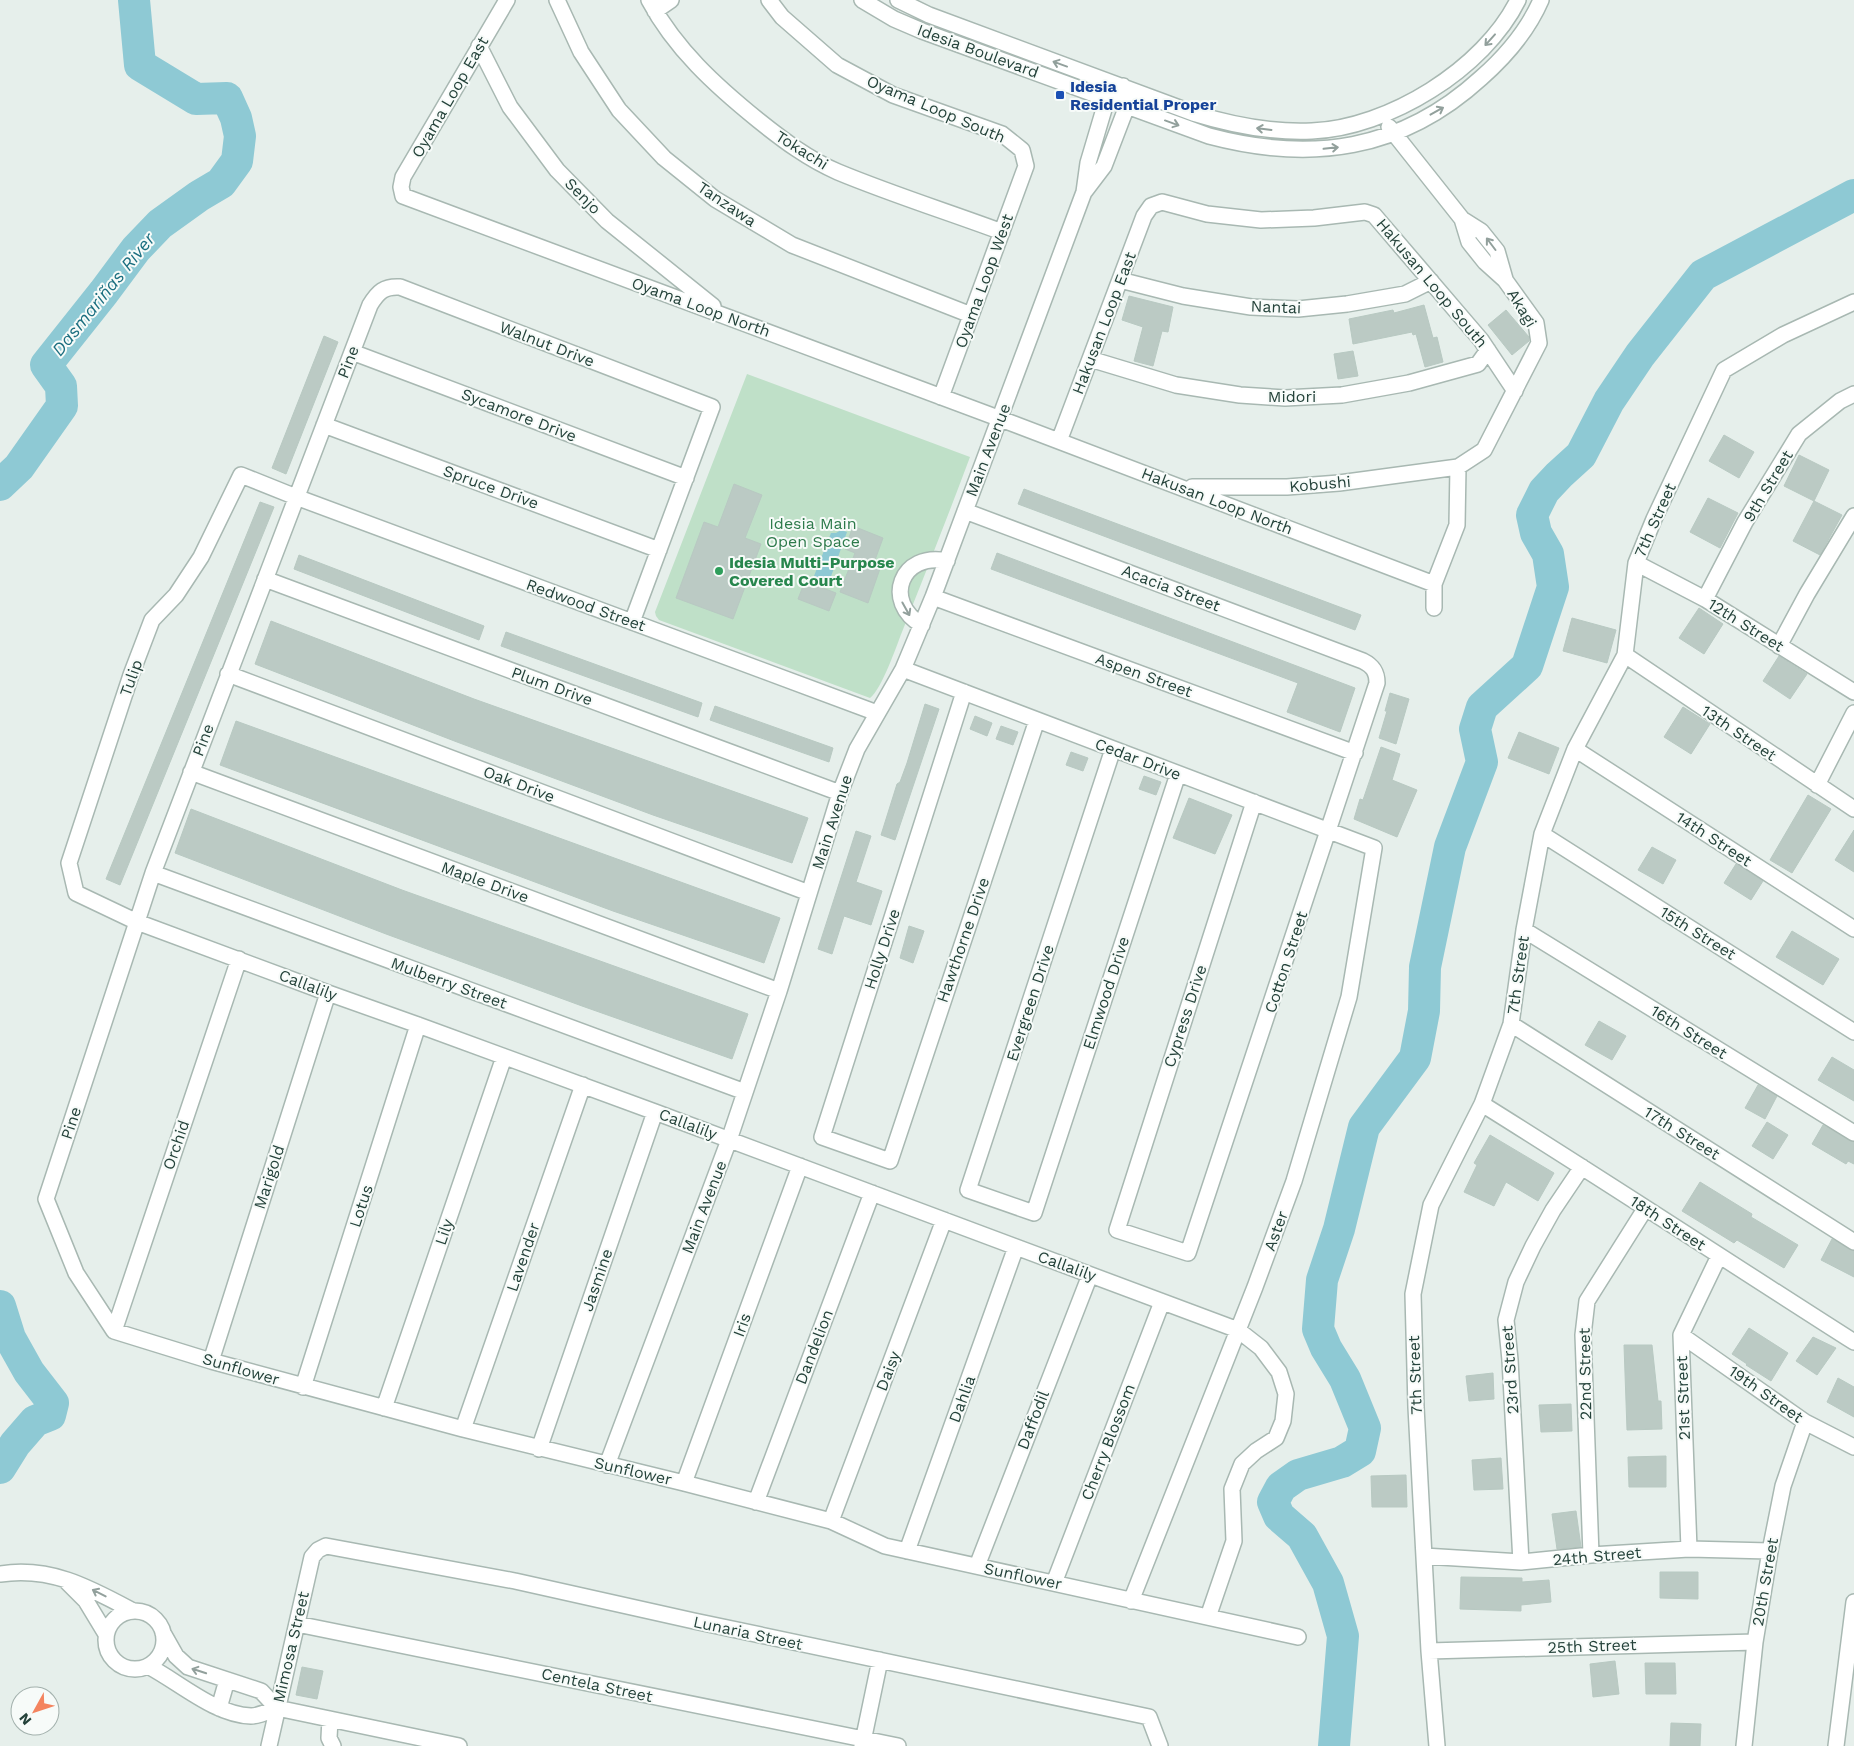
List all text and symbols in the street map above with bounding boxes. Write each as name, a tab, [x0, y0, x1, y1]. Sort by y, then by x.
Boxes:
street label: Idesia Boulevard	[915, 20, 1041, 82]
street label: Oyama Loop East	[408, 33, 493, 161]
one-way arrow	[1484, 33, 1496, 46]
one-way arrow	[1053, 59, 1069, 68]
street label: Oyama Loop South	[864, 71, 1008, 147]
place label: Idesia Residential Proper	[1070, 77, 1216, 114]
marker: Idesia Residential Proper	[1054, 89, 1066, 101]
one-way arrow	[1430, 106, 1445, 116]
one-way arrow	[1164, 119, 1180, 128]
one-way arrow	[1256, 124, 1272, 134]
street label: Tokachi	[772, 126, 832, 174]
one-way arrow	[1323, 143, 1339, 153]
street label: Senjo	[561, 174, 605, 218]
street label: Tanzawa	[694, 177, 760, 231]
street label: Oyama Loop West	[951, 211, 1017, 351]
street label: Hakusan Loop South	[1372, 215, 1492, 351]
water label: Dasmariñas River	[47, 228, 160, 360]
one-way arrow	[1486, 237, 1496, 251]
street label: Hakusan Loop East	[1068, 249, 1140, 397]
street label: Oyama Loop North	[629, 273, 773, 341]
street label: Akagi	[1503, 285, 1541, 331]
street label: Nantai	[1250, 297, 1302, 317]
street label: Walnut Drive	[497, 317, 597, 371]
street label: Pine	[333, 343, 363, 381]
street label: Sycamore Drive	[459, 384, 579, 446]
street label: Midori	[1268, 387, 1316, 406]
street label: Main Avenue	[962, 401, 1014, 499]
street label: 9th Street	[1739, 447, 1797, 525]
street label: Spruce Drive	[441, 461, 541, 513]
street label: Hakusan Loop North	[1139, 463, 1295, 539]
street label: Kobushi	[1288, 472, 1352, 496]
street label: 7th Street	[1630, 480, 1680, 560]
park label: Idesia Main Open Space	[766, 514, 860, 551]
place label: Idesia Multi-Purpose Covered Court	[729, 553, 895, 590]
street label: Acacia Street	[1119, 561, 1223, 616]
marker: Idesia Multi-Purpose Covered Court	[713, 565, 725, 577]
street label: Redwood Street	[524, 575, 649, 636]
street label: 12th Street	[1705, 594, 1788, 656]
one-way arrow	[901, 602, 911, 616]
street label: Aspen Street	[1093, 649, 1195, 701]
street label: Tulip	[116, 657, 146, 699]
street label: Plum Drive	[509, 663, 595, 709]
street label: 13th Street	[1698, 701, 1780, 765]
street label: Pine	[188, 721, 218, 759]
street label: Cedar Drive	[1092, 734, 1184, 784]
street label: Oak Drive	[481, 762, 557, 806]
street label: Main Avenue	[808, 772, 856, 872]
street label: 14th Street	[1673, 808, 1756, 871]
street label: Maple Drive	[439, 857, 531, 907]
street label: Hawthorne Drive	[933, 875, 993, 1005]
street label: 15th Street	[1657, 902, 1740, 964]
street label: Holly Drive	[860, 906, 904, 992]
street label: Cotton Street	[1261, 908, 1311, 1015]
street label: Elmwood Drive	[1079, 934, 1133, 1052]
street label: 7th Street	[1503, 934, 1533, 1016]
street label: Evergreen Drive	[1002, 942, 1058, 1064]
street label: Mulberry Street	[388, 953, 510, 1013]
street label: Cypress Drive	[1159, 962, 1211, 1070]
street label: Callalily	[276, 965, 340, 1005]
street label: 16th Street	[1647, 1001, 1731, 1063]
street label: 17th Street	[1641, 1102, 1724, 1164]
street label: Pine	[57, 1104, 85, 1142]
street label: Callalily	[656, 1104, 720, 1144]
street label: Orchid	[159, 1118, 193, 1172]
street label: Marigold	[250, 1142, 288, 1212]
street label: Main Avenue	[678, 1158, 730, 1256]
street label: Lotus	[345, 1182, 377, 1230]
street label: 18th Street	[1627, 1192, 1710, 1255]
street label: Aster	[1260, 1208, 1292, 1254]
street label: Lily	[431, 1216, 458, 1248]
street label: Lavender	[502, 1220, 544, 1294]
street label: Jasmine	[577, 1246, 617, 1314]
street label: Callalily	[1035, 1247, 1100, 1286]
street label: Dandelion	[791, 1307, 837, 1387]
street label: Iris	[729, 1311, 755, 1339]
street label: 23rd Street	[1497, 1325, 1523, 1415]
street label: 22nd Street	[1575, 1327, 1595, 1420]
street label: 7th Street	[1404, 1335, 1426, 1415]
street label: Daisy	[872, 1348, 904, 1394]
street label: Sunflower	[200, 1349, 282, 1389]
street label: 21st Street	[1672, 1355, 1694, 1440]
street label: 19th Street	[1725, 1361, 1807, 1427]
street label: Dahlia	[945, 1373, 979, 1425]
street label: Cherry Blossom	[1077, 1381, 1139, 1503]
street label: Daffodil	[1013, 1388, 1053, 1452]
street label: Sunflower	[592, 1453, 674, 1489]
street label: 20th Street	[1748, 1536, 1782, 1628]
street label: 24th Street	[1552, 1543, 1642, 1569]
street label: Sunflower	[982, 1558, 1064, 1594]
one-way arrow	[91, 1588, 106, 1598]
street label: Mimosa Street	[269, 1589, 313, 1704]
street label: Lunaria Street	[692, 1612, 805, 1654]
street label: 25th Street	[1547, 1635, 1637, 1657]
street label: Centela Street	[540, 1664, 655, 1706]
one-way arrow	[192, 1666, 207, 1675]
north arrow	[10, 1686, 60, 1736]
text: N	[16, 1710, 35, 1728]

